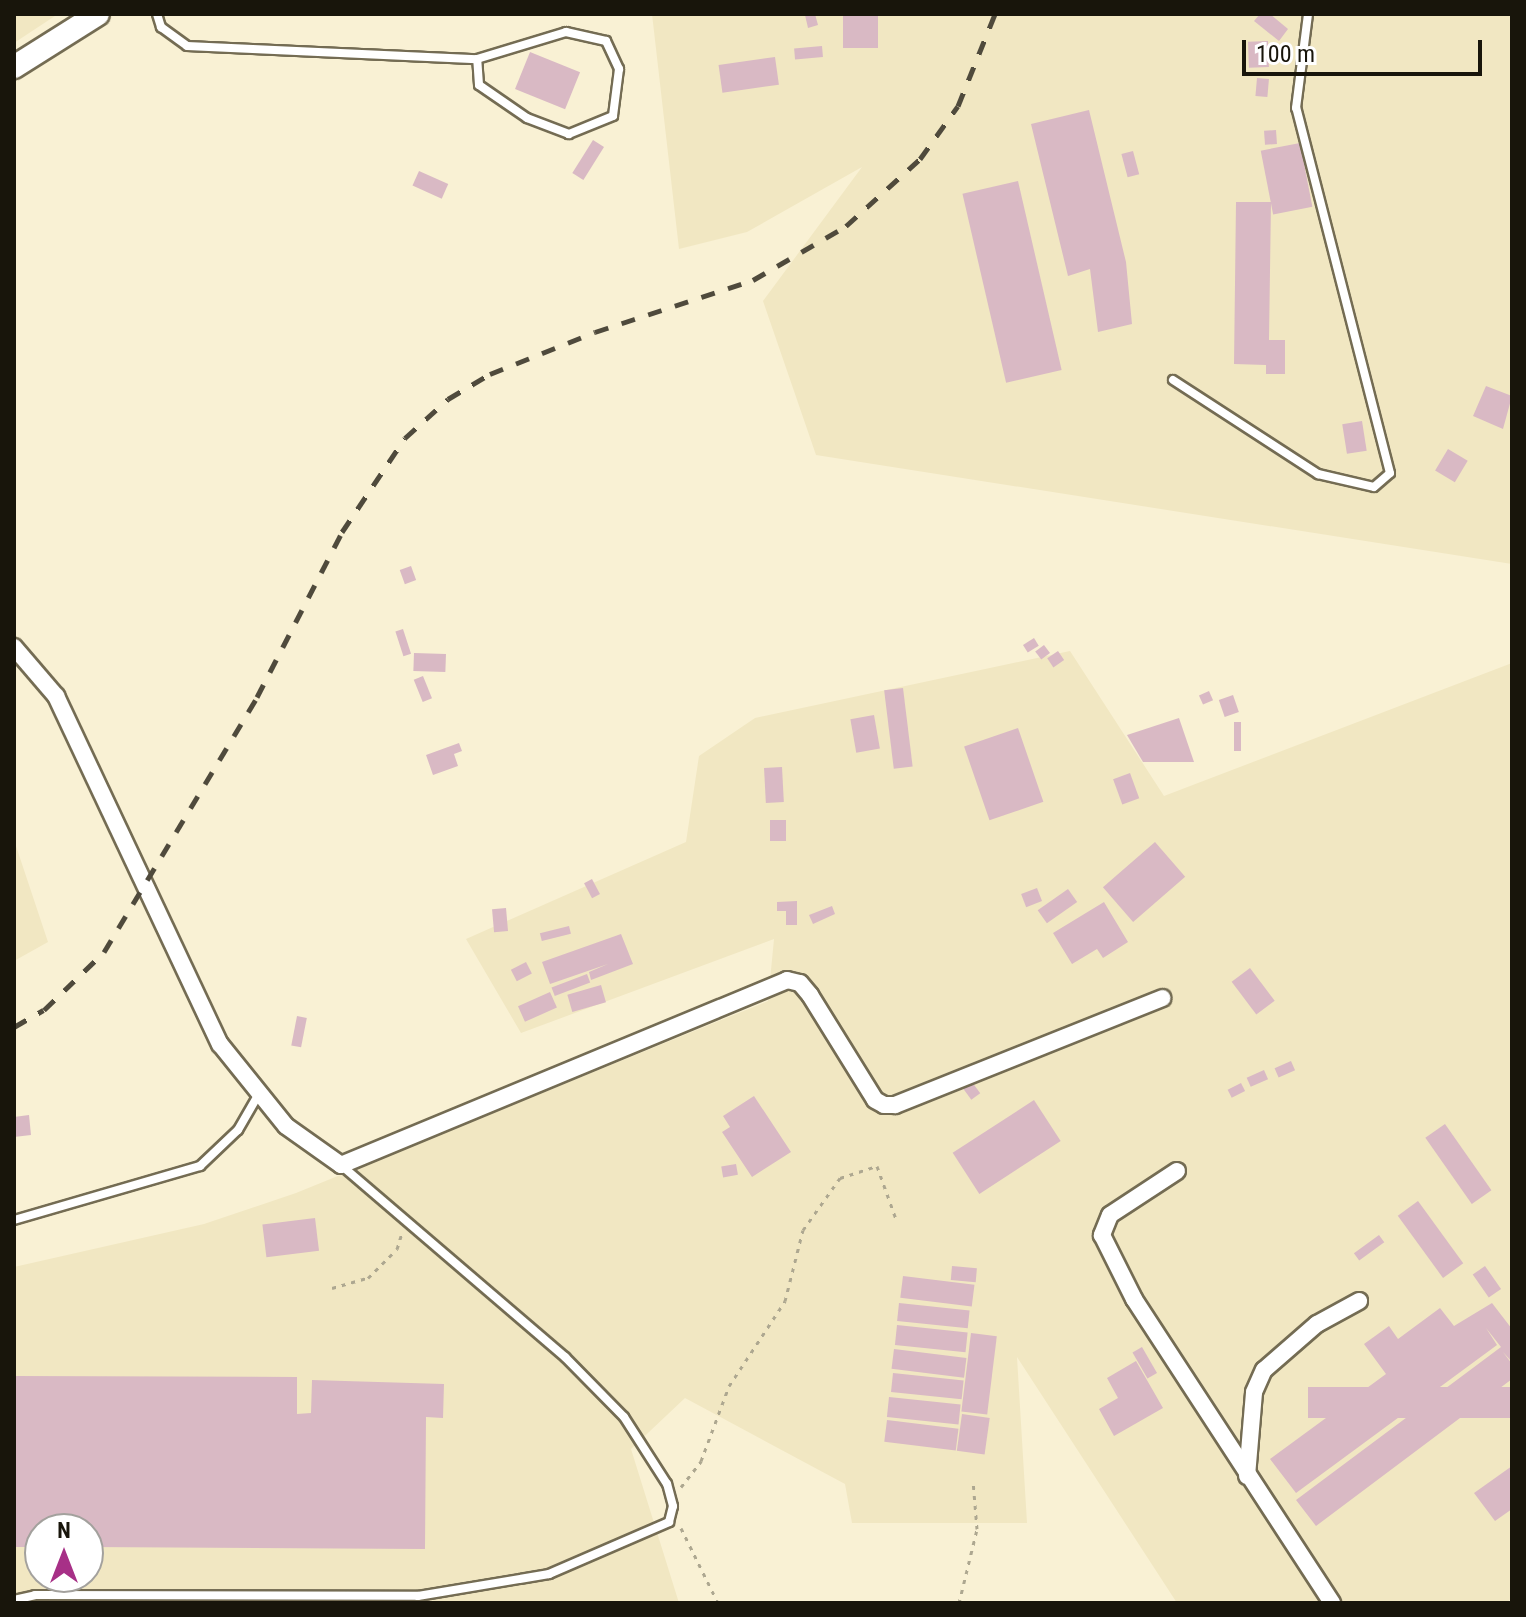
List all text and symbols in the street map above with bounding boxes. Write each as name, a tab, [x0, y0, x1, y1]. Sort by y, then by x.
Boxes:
scale bar	[1246, 24, 1486, 74]
text: 100 m	[1256, 40, 1315, 68]
north arrow	[24, 1513, 104, 1593]
text: N	[57, 1518, 71, 1543]

